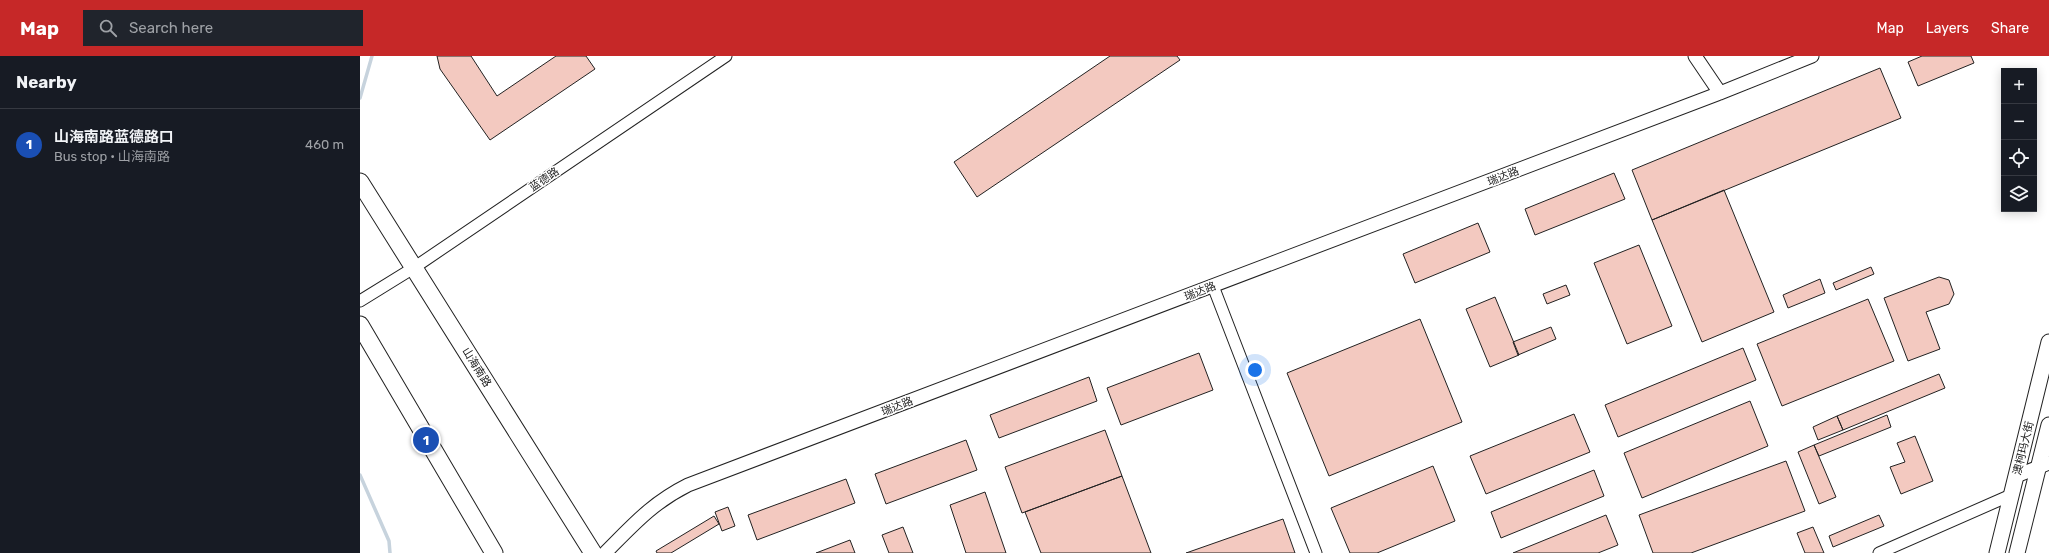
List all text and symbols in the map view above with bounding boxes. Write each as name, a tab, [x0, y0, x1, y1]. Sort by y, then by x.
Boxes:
search box	[83, 10, 363, 46]
text: Map	[20, 17, 59, 40]
icon: search	[97, 17, 119, 39]
text: Search here	[129, 19, 213, 37]
text: Map	[1877, 20, 1904, 37]
text: Layers	[1926, 20, 1969, 37]
text: Share	[1991, 20, 2029, 37]
map controls	[2001, 68, 2037, 212]
button: +	[2001, 68, 2037, 104]
text: Nearby	[16, 72, 77, 92]
button: −	[2001, 104, 2037, 140]
text: 山海南路蓝德路口	[54, 128, 174, 146]
text: 1	[26, 137, 32, 152]
text: 460 m	[305, 137, 344, 152]
button: locate	[2001, 140, 2037, 176]
text: Bus stop · 山海南路	[54, 149, 170, 164]
street label: 瑞达路	[1485, 164, 1521, 188]
street label: 蓝德路	[527, 165, 562, 194]
button: layers	[2001, 176, 2037, 212]
street label: 瑞达路	[1182, 279, 1218, 303]
street label: 山海南路	[459, 345, 494, 389]
your location	[1245, 360, 1265, 380]
street label: 瑞达路	[879, 394, 915, 418]
street label: 澳柯玛大街	[2011, 420, 2036, 476]
pin: 1	[413, 425, 439, 455]

